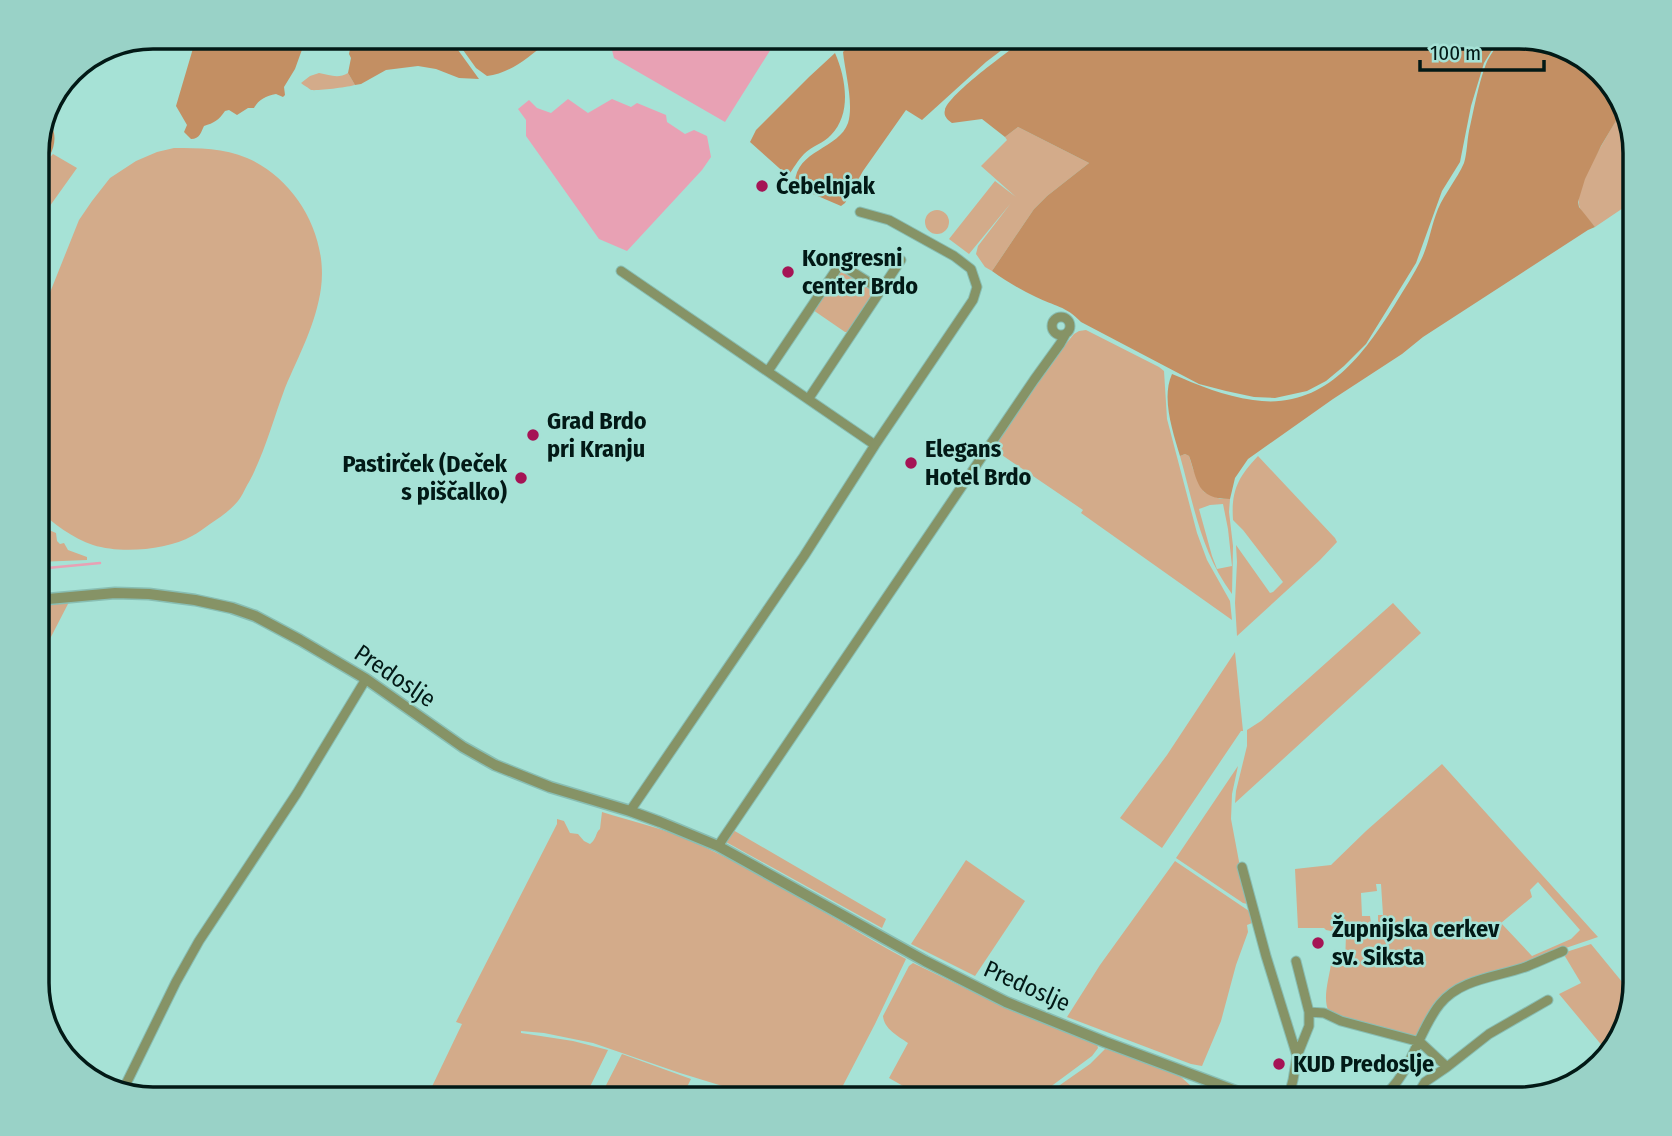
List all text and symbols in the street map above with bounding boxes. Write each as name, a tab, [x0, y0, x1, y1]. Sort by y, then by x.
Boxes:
scale bar	[1420, 28, 1544, 72]
text: 100 m	[1430, 40, 1481, 66]
place label: Čebelnjak	[776, 171, 876, 200]
marker: Čebelnjak	[754, 178, 770, 194]
place label: Kongresni center Brdo	[802, 244, 918, 300]
marker: Kongresni center Brdo	[780, 264, 796, 280]
place label: Grad Brdo pri Kranju	[547, 407, 647, 463]
marker: Grad Brdo pri Kranju	[525, 427, 541, 443]
place label: Elegans Hotel Brdo	[925, 435, 1032, 491]
place label: Pastirček (Deček s piščalko)	[343, 450, 508, 506]
marker: Elegans Hotel Brdo	[903, 455, 919, 471]
marker: Pastirček (Deček s piščalko)	[513, 470, 529, 486]
street label: Predoslje	[349, 639, 441, 713]
place label: Župnijska cerkev sv. Siksta	[1332, 914, 1500, 971]
marker: Župnijska cerkev sv. Siksta	[1310, 935, 1326, 951]
street label: Predoslje	[979, 955, 1075, 1017]
place label: KUD Predoslje	[1293, 1050, 1434, 1078]
marker: KUD Predoslje	[1271, 1056, 1287, 1072]

